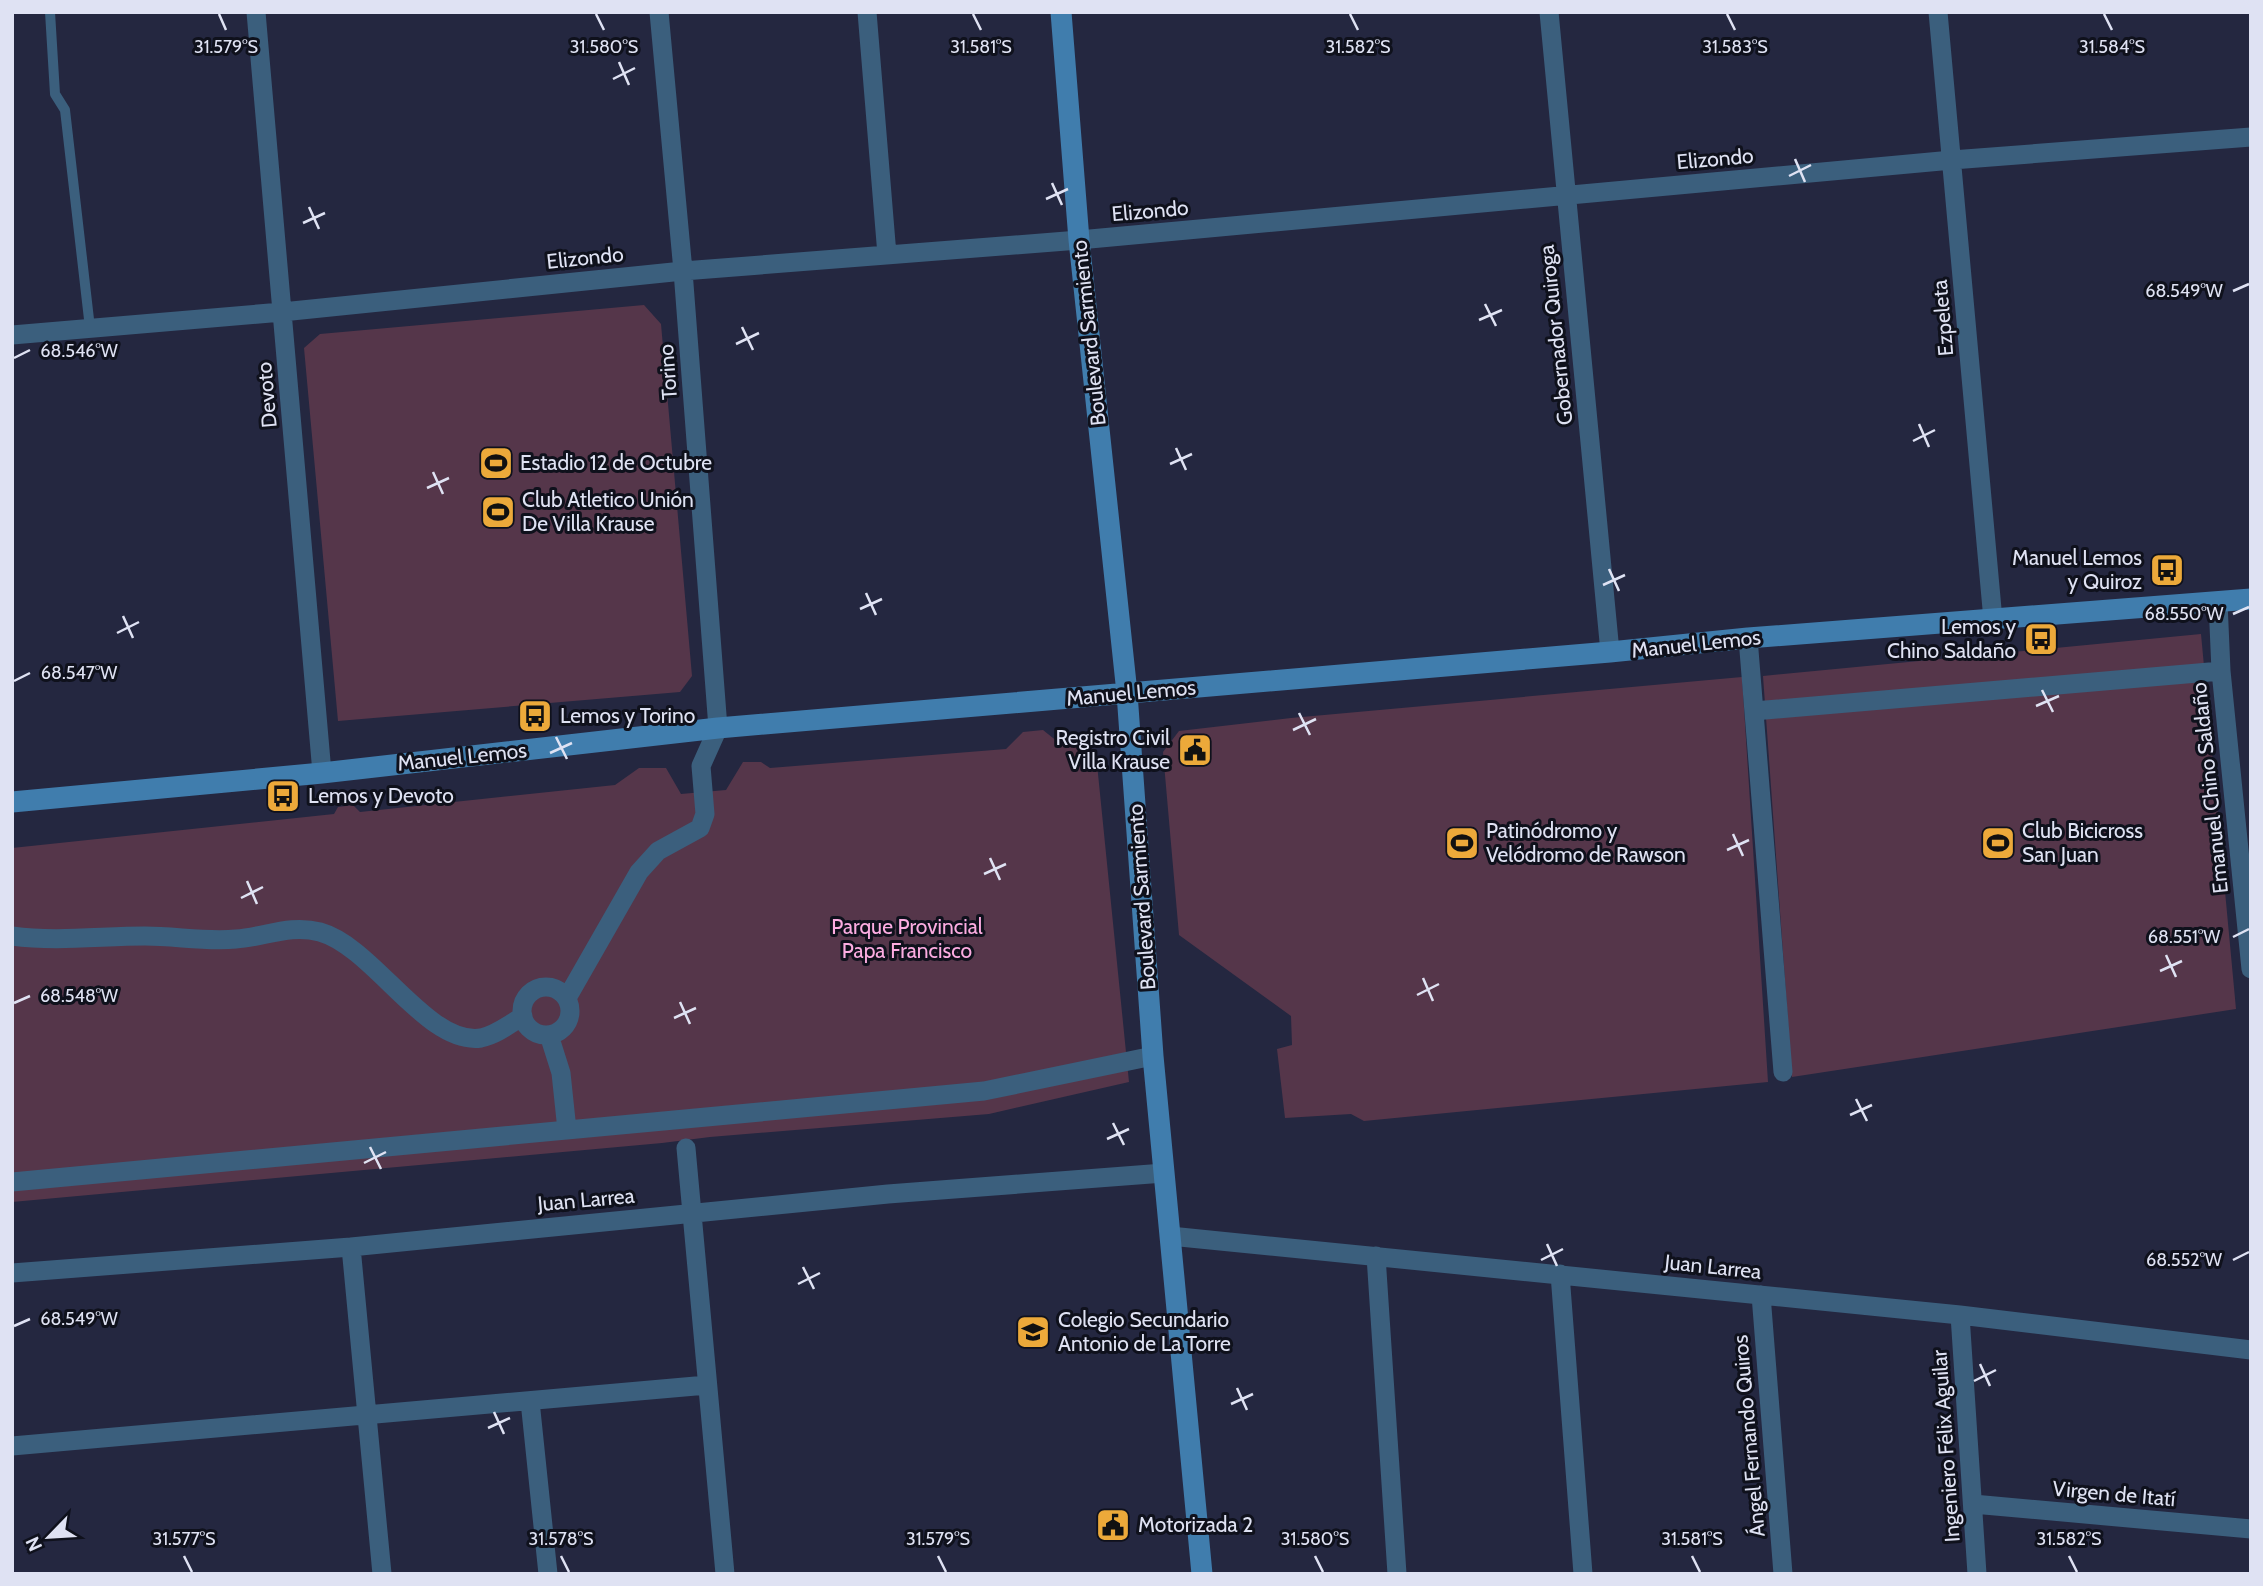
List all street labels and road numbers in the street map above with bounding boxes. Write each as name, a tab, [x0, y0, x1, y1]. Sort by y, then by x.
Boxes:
street label: Elizondo	[1675, 143, 1755, 174]
street label: Elizondo	[1110, 195, 1190, 226]
street label: Boulevard Sarmiento	[1066, 239, 1111, 427]
street label: Elizondo	[545, 241, 625, 274]
street label: Gobernador Quiroga	[1534, 244, 1577, 426]
street label: Ezpeleta	[1927, 279, 1958, 357]
street label: Torino	[653, 343, 682, 401]
street label: Devoto	[251, 361, 282, 429]
street label: Manuel Lemos	[1630, 624, 1762, 663]
street label: Manuel Lemos	[1065, 674, 1197, 711]
street label: Emanuel Chino Saldaño	[2186, 681, 2233, 895]
street label: Manuel Lemos	[396, 737, 528, 776]
street label: Boulevard Sarmiento	[1123, 803, 1160, 991]
street label: Juan Larrea	[536, 1183, 635, 1216]
street label: Juan Larrea	[1662, 1249, 1763, 1284]
street label: Ángel Fernando Quiros	[1727, 1334, 1770, 1538]
street label: Ingeniero Félix Aguilar	[1926, 1349, 1965, 1543]
street label: Virgen de Itatí	[2052, 1476, 2177, 1511]

